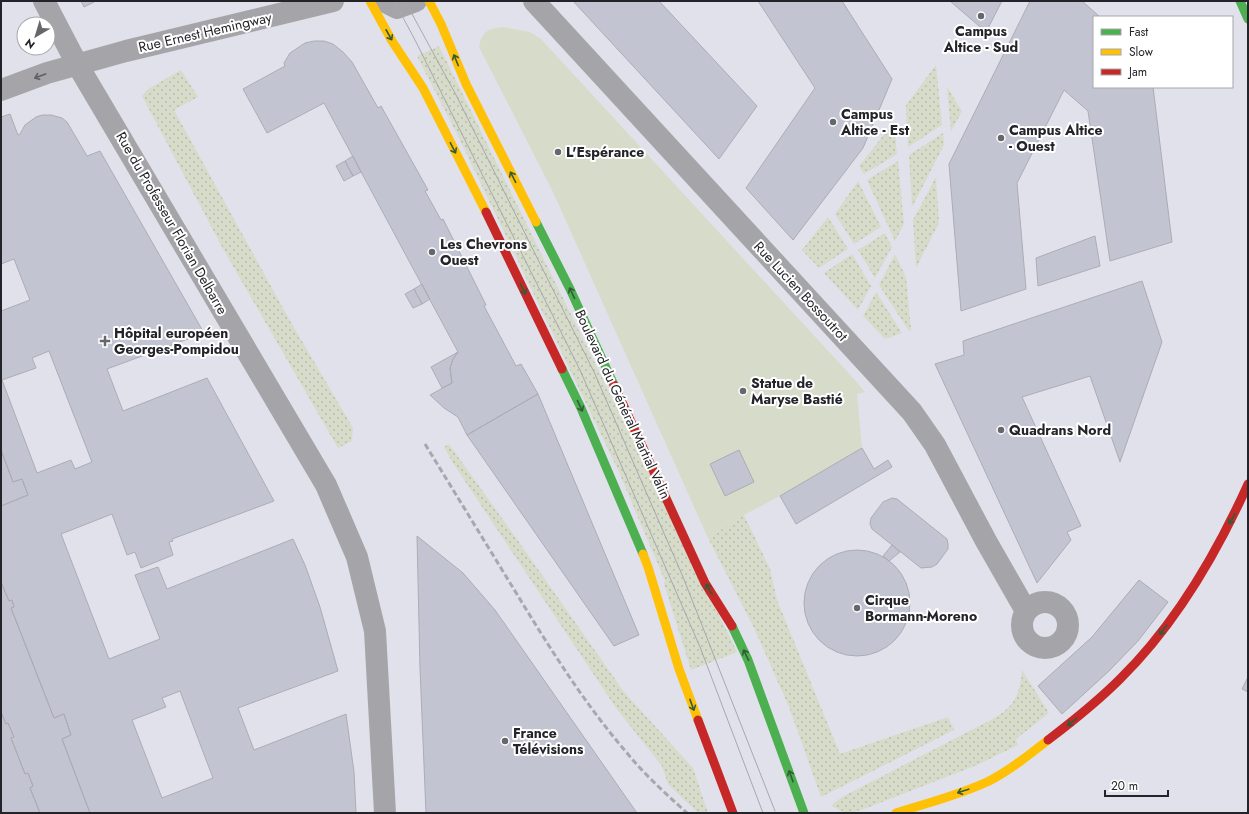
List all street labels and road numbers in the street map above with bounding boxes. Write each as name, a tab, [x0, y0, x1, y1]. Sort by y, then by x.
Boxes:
street label: Rue Ernest Hemingway	[136, 7, 274, 57]
street label: Rue du Professeur Florian Delbarre	[111, 128, 233, 318]
street label: Rue Lucien Bossoutrot	[749, 237, 853, 346]
street label: Boulevard du Général Martial Valin	[570, 306, 676, 502]

